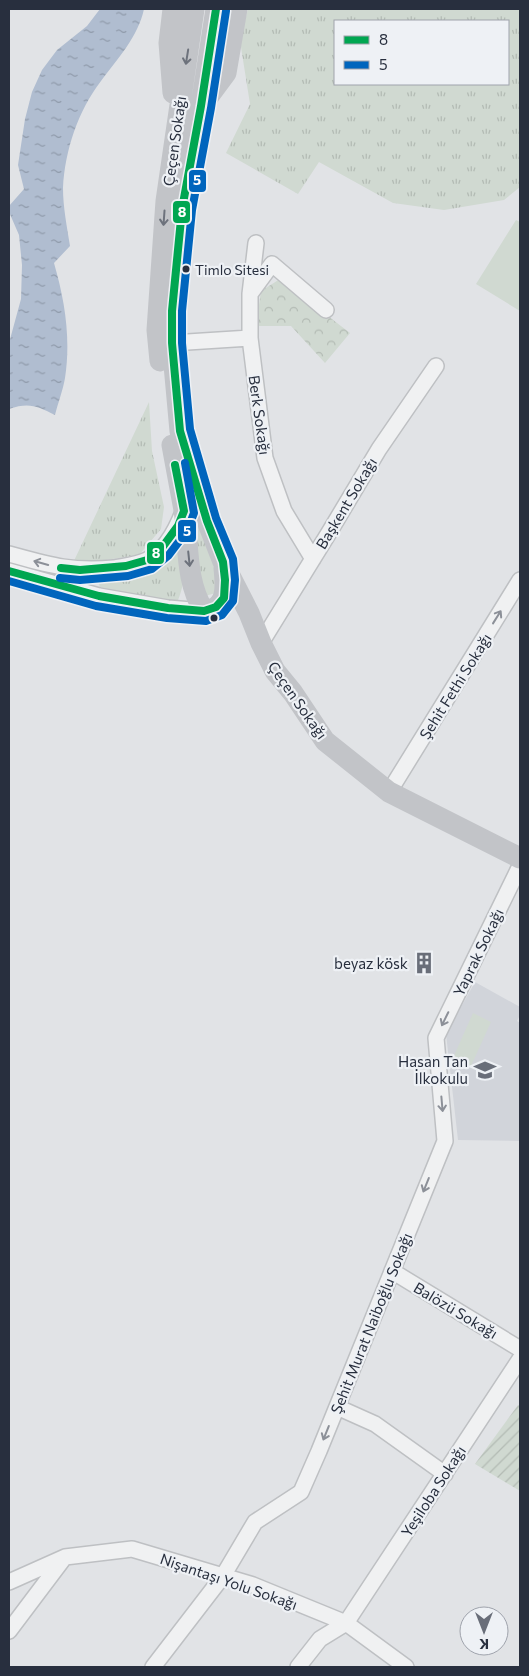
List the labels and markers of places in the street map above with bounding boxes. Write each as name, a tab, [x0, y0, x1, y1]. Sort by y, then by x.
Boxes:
place label: Timlo Sitesi	[195, 261, 269, 278]
marker: Timlo Sitesi	[181, 264, 191, 274]
unlabelled marker	[209, 613, 219, 623]
building icon: beyaz kösk	[411, 950, 437, 976]
place label: beyaz kösk	[334, 954, 408, 972]
place label: Hasan Tan İlkokulu	[398, 1052, 468, 1087]
school or university icon: Hasan Tan İlkokulu	[472, 1057, 498, 1083]

